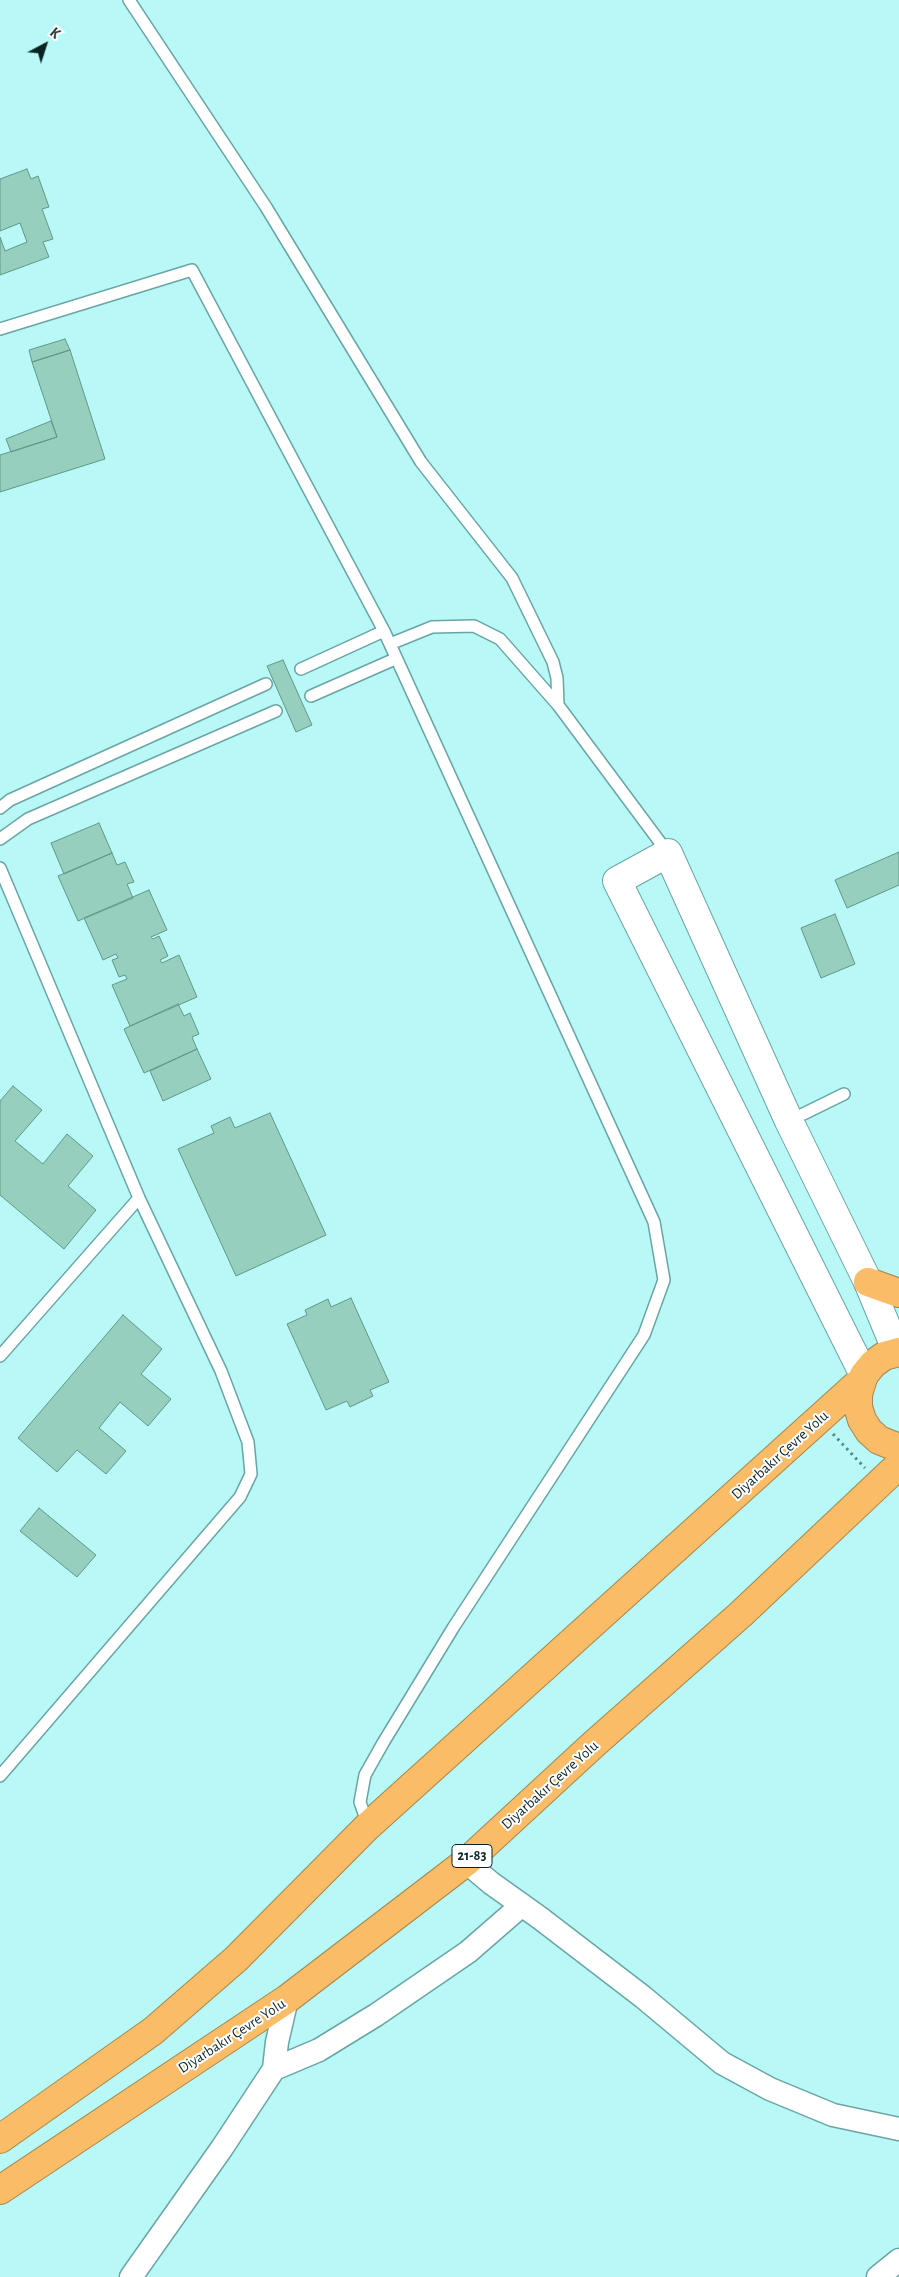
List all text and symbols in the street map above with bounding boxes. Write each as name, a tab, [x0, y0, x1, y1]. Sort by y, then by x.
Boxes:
north arrow	[20, 20, 70, 70]
text: K	[47, 26, 62, 42]
street label: Diyarbakır Çevre Yolu	[728, 1407, 832, 1503]
street label: Diyarbakır Çevre Yolu	[498, 1737, 602, 1833]
road number: 21-83	[452, 1844, 492, 1868]
street label: Diyarbakır Çevre Yolu	[175, 1995, 289, 2077]

